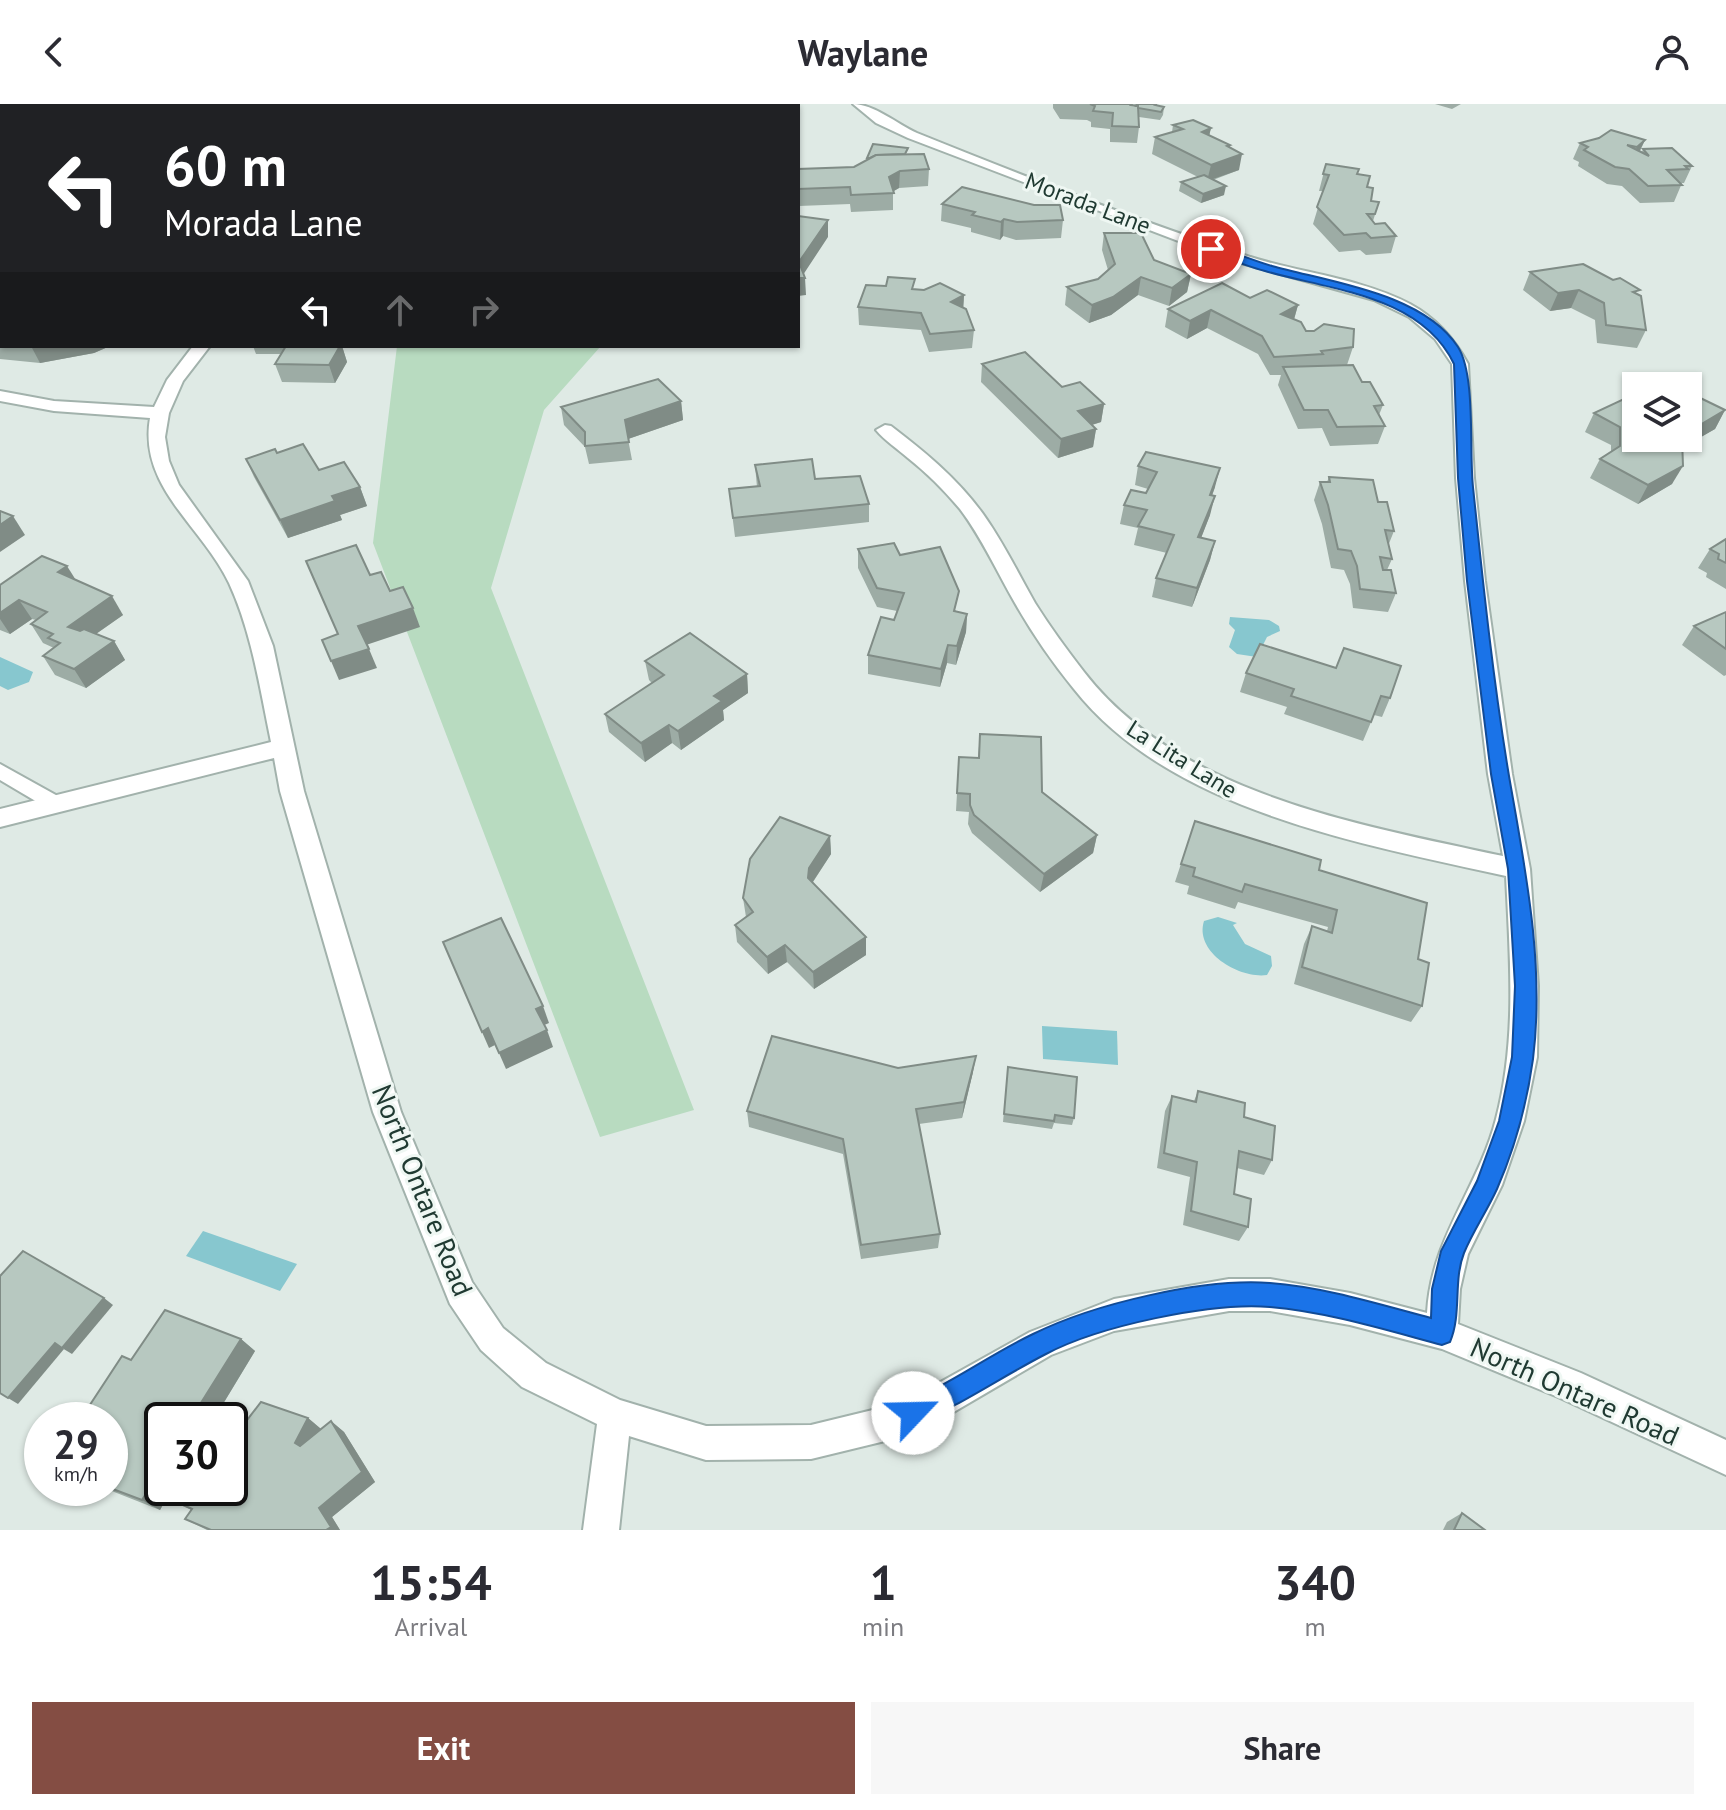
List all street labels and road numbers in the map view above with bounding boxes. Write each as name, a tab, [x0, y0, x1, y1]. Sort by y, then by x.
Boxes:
street label: Morada Lane	[1021, 165, 1155, 241]
street label: La Lita Lane	[1121, 713, 1243, 805]
street label: North Ontare Road	[364, 1079, 482, 1301]
street label: North Ontare Road	[1465, 1328, 1685, 1454]

